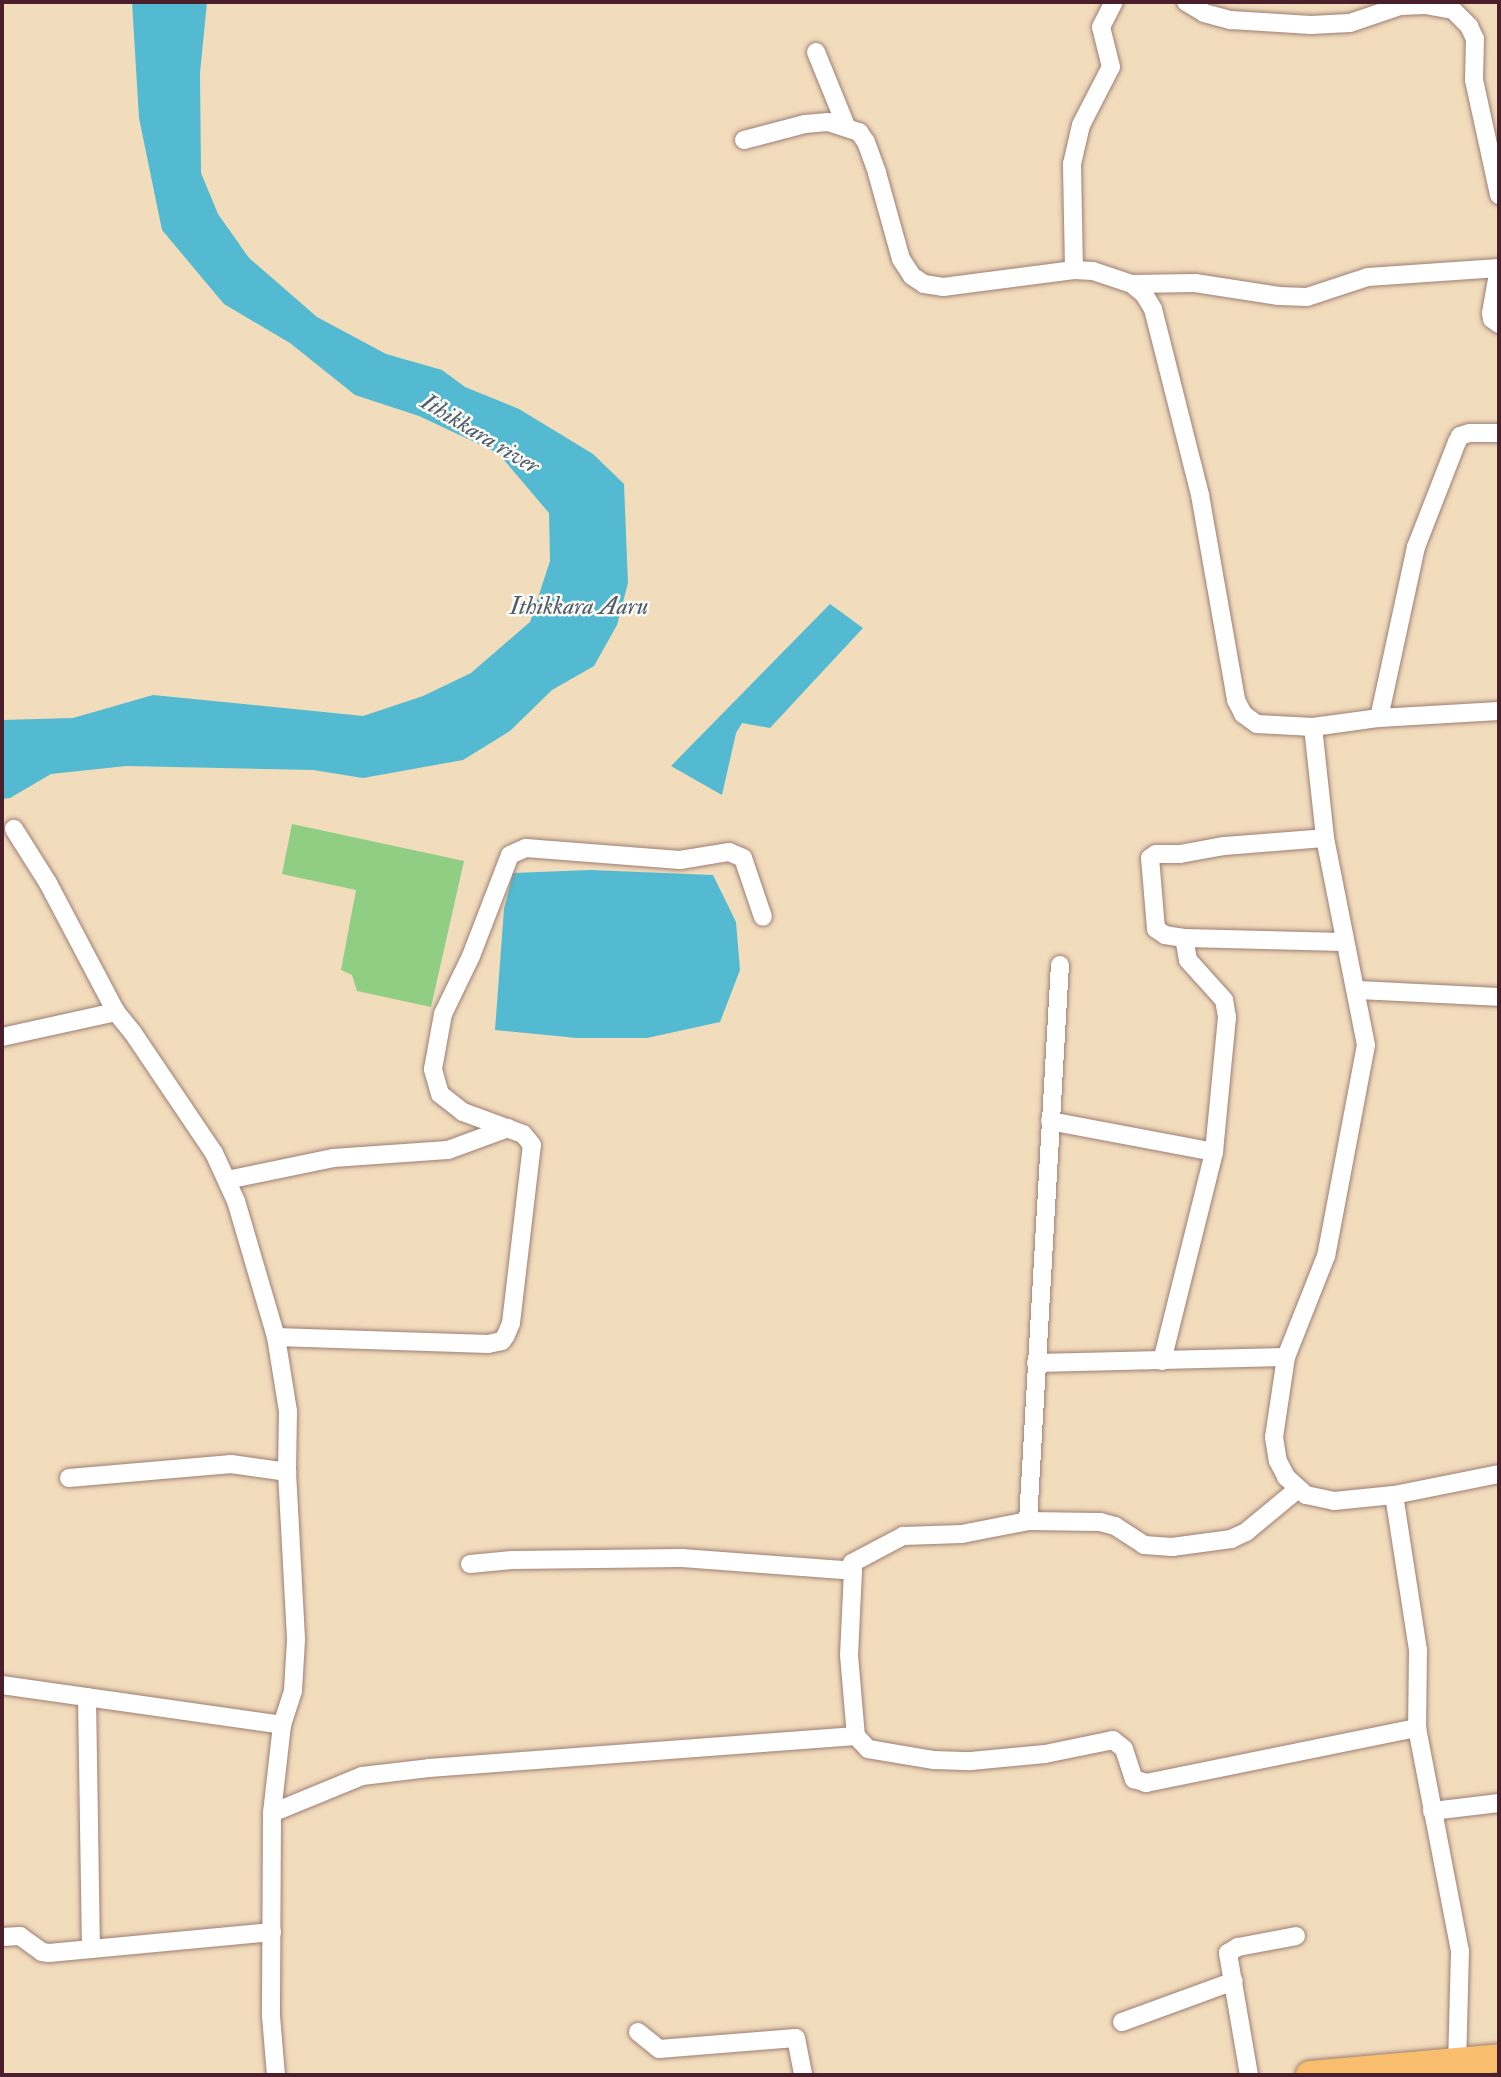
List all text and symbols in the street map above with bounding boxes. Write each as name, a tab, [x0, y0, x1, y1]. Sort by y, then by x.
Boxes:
water label: Ithikkara river	[416, 387, 544, 481]
water label: Ithikkara Aaru	[510, 593, 648, 621]

